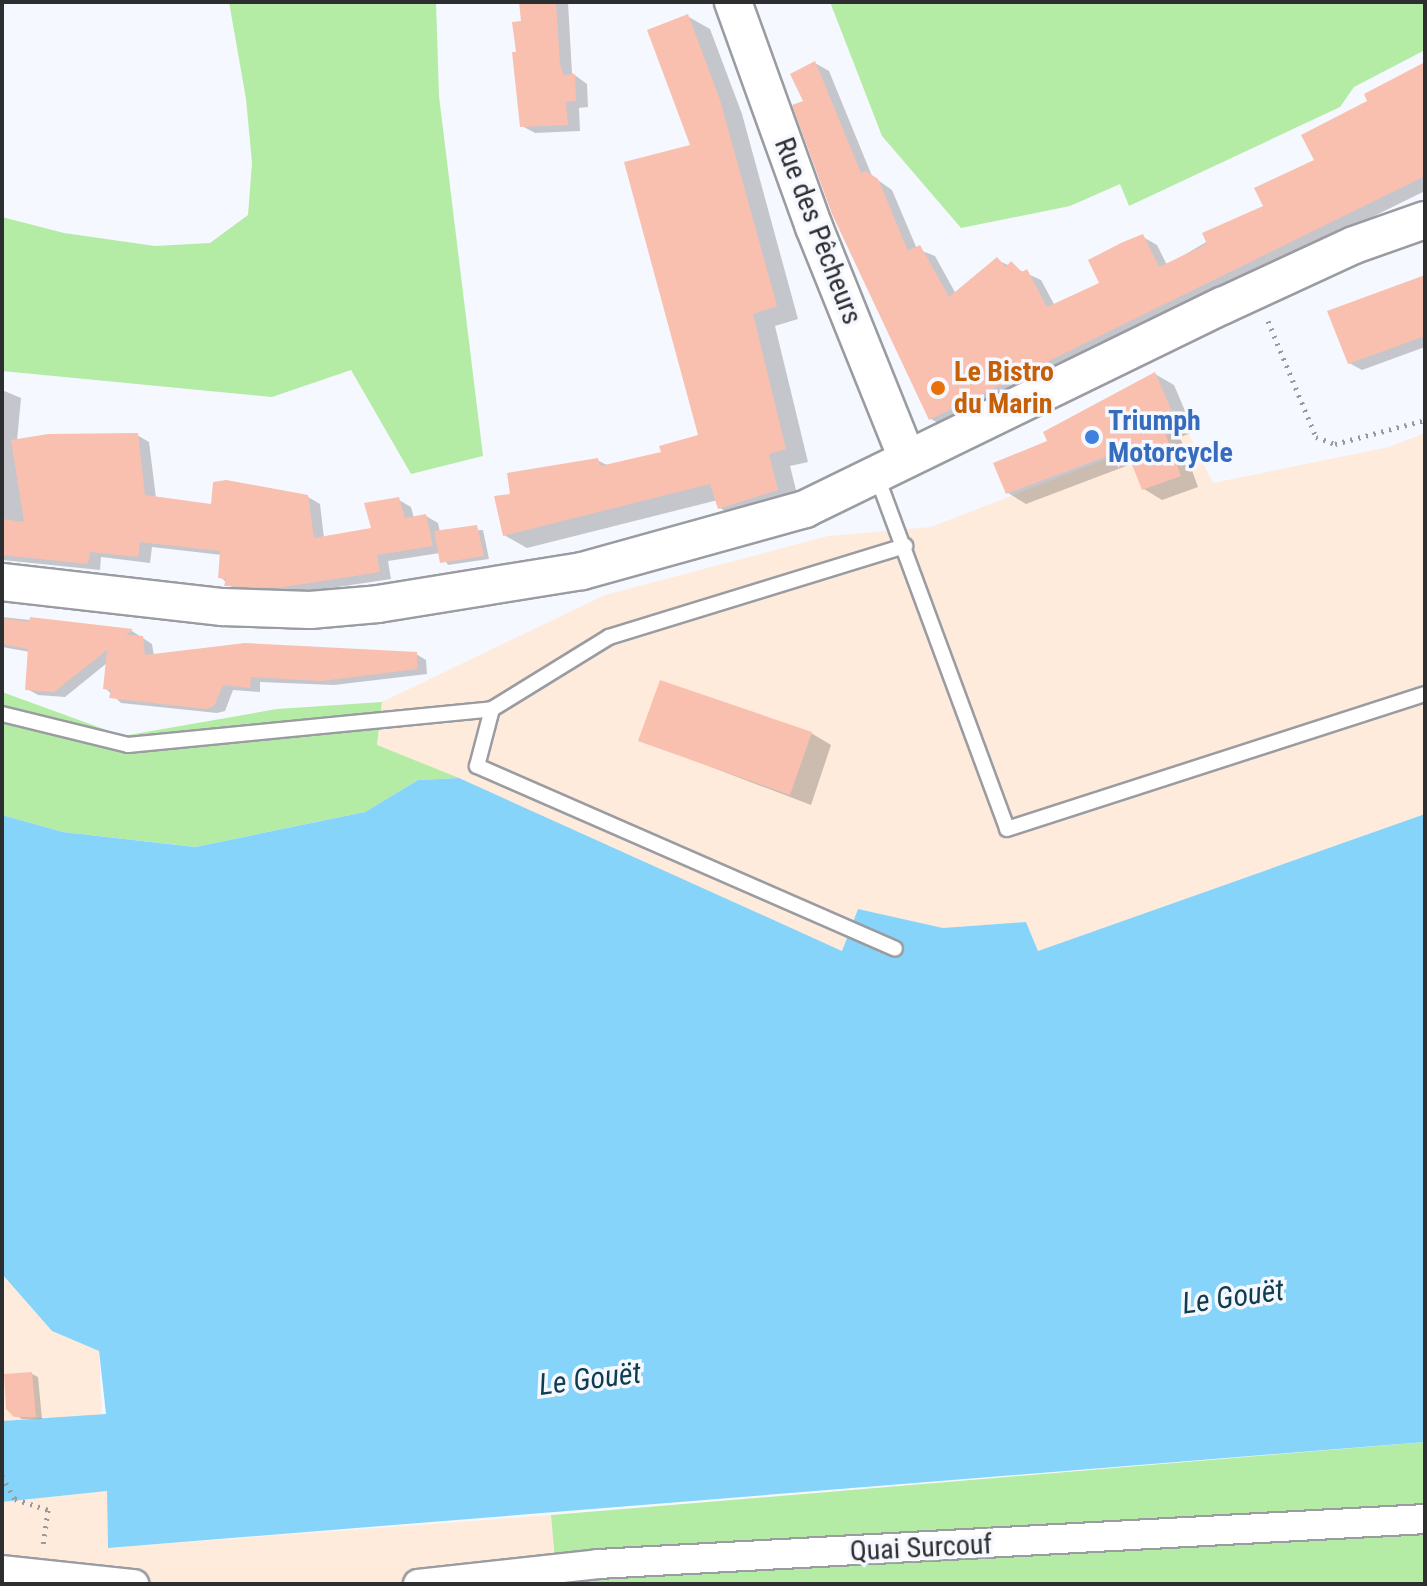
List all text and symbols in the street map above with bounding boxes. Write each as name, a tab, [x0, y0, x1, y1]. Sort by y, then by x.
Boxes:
street label: Rue des Pêcheurs	[767, 133, 869, 329]
place label: Le Bistro du Marin	[954, 355, 1054, 421]
marker: Le Bistro du Marin	[929, 379, 947, 397]
place label: Triumph Motorcycle	[1108, 404, 1233, 470]
marker: Triumph Motorcycle	[1083, 428, 1101, 446]
water label: Le Gouët	[1180, 1272, 1286, 1322]
water label: Le Gouët	[537, 1355, 643, 1403]
street label: Quai Surcouf	[849, 1527, 993, 1569]

